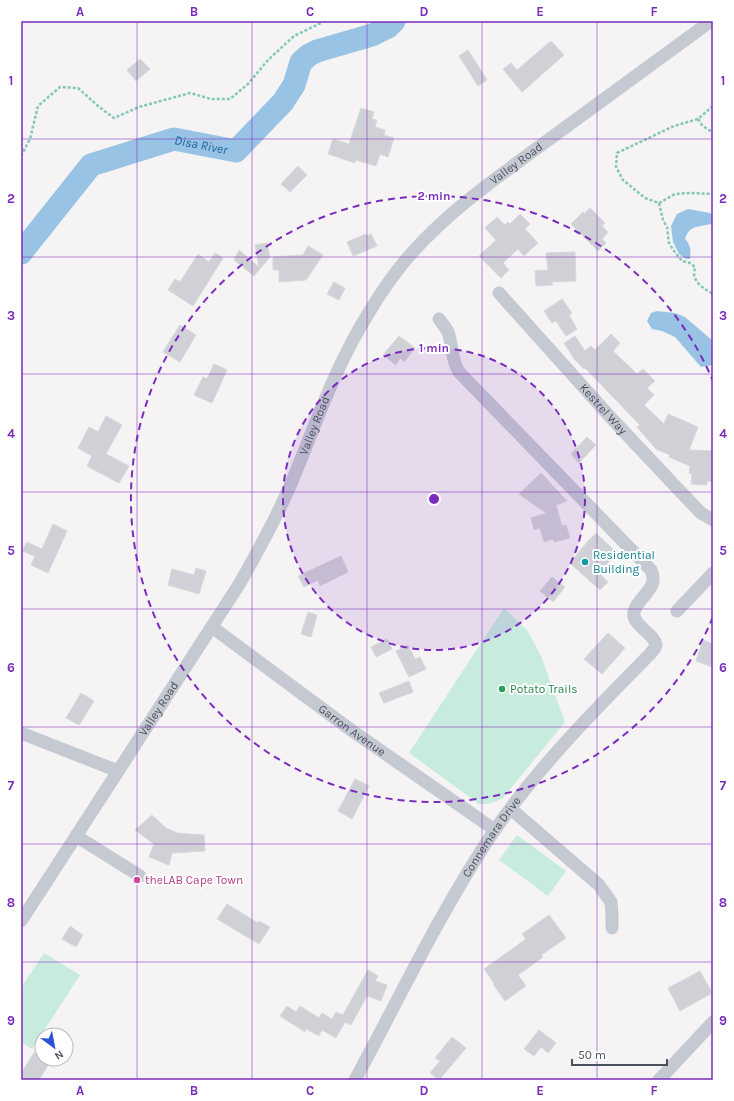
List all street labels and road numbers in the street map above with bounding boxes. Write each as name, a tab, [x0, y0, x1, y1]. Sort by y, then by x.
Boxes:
street label: Valley Road	[487, 139, 545, 187]
street label: Kestrel Way	[577, 381, 630, 438]
street label: Valley Road	[296, 394, 333, 457]
street label: Valley Road	[136, 679, 181, 739]
street label: Garron Avenue	[316, 701, 388, 759]
street label: Connemara Drive	[459, 794, 524, 880]

